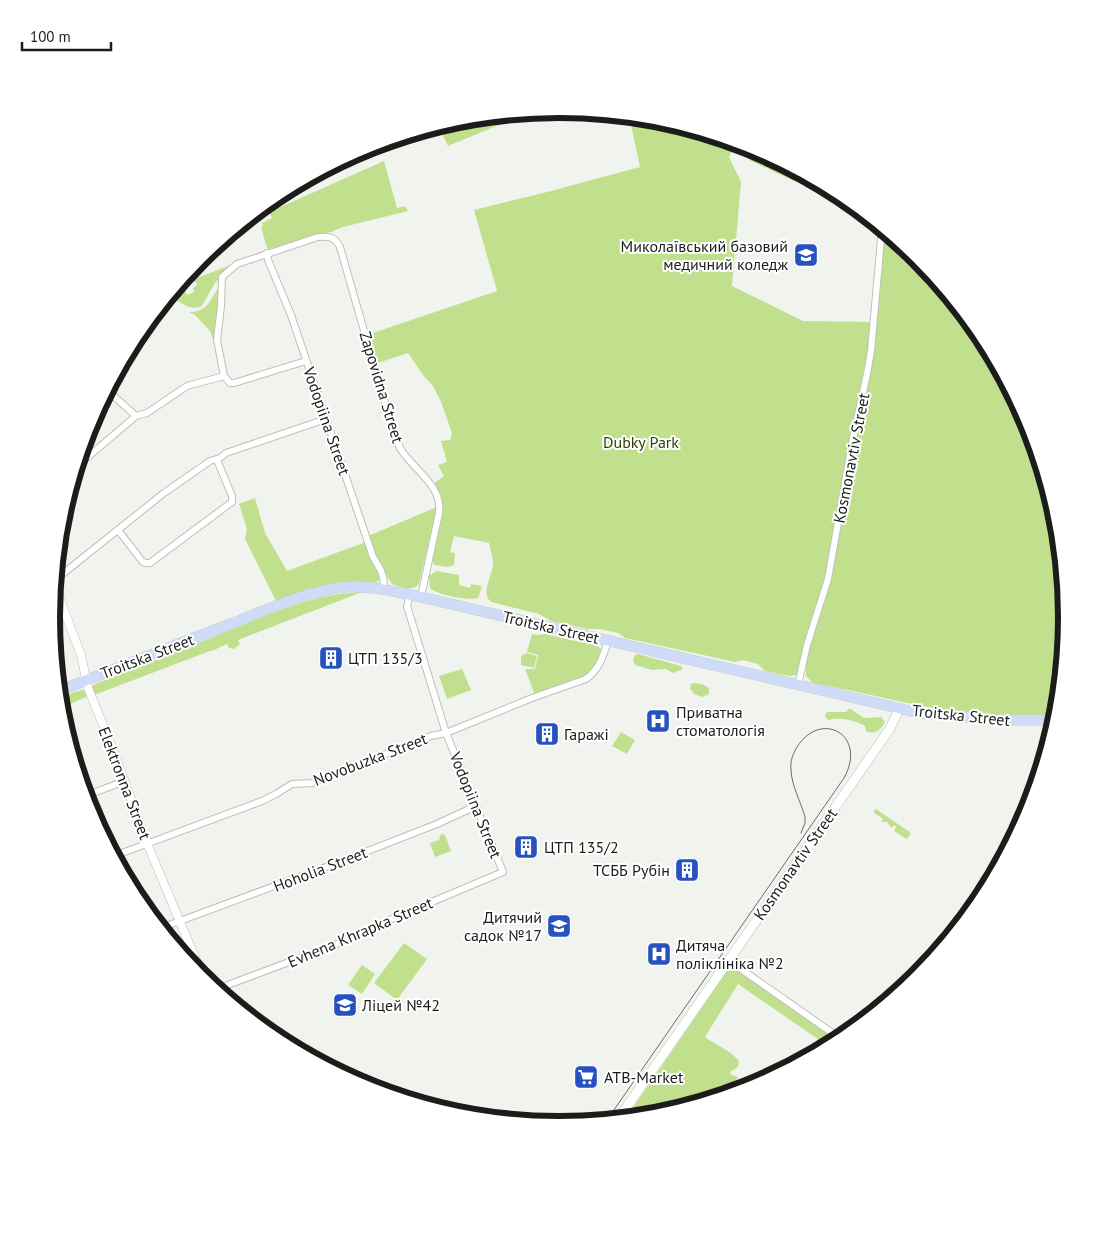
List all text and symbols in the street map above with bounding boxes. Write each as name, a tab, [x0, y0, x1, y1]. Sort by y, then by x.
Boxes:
scale bar	[22, 20, 111, 52]
text: 100 m	[30, 27, 71, 46]
place label: Миколаївський базовий медичний коледж	[621, 236, 788, 274]
school or university icon: Миколаївський базовий медичний коледж	[793, 242, 819, 268]
street label: Zapovidna Street	[356, 329, 409, 446]
street label: Vodopiina Street	[299, 363, 355, 478]
street label: Kosmonavtiv Street	[829, 391, 874, 525]
park label: Dubky Park	[603, 432, 679, 452]
street label: Troitska Street	[501, 606, 602, 648]
street label: Troitska Street	[97, 629, 197, 683]
building icon: ЦТП 135/3	[318, 645, 344, 671]
place label: ЦТП 135/3	[348, 648, 423, 668]
street label: Troitska Street	[911, 700, 1012, 730]
place label: Приватна стоматологія	[676, 702, 765, 740]
hospital icon: Приватна стоматологія	[645, 708, 671, 734]
building icon: Гаражі	[534, 721, 560, 747]
street label: Elektronna Street	[94, 724, 156, 843]
place label: Гаражі	[564, 724, 609, 744]
street label: Novobuzka Street	[310, 728, 430, 790]
street label: Vodopiina Street	[445, 748, 507, 862]
street label: Kosmonavtiv Street	[749, 804, 841, 924]
building icon: ЦТП 135/2	[513, 834, 539, 860]
place label: ЦТП 135/2	[544, 837, 619, 857]
street label: Hoholia Street	[270, 842, 370, 896]
building icon: ТСББ Рубін	[674, 857, 700, 883]
place label: ТСББ Рубін	[593, 860, 670, 880]
street label: Evhena Khrapka Street	[285, 892, 436, 972]
place label: Дитячий садок №17	[464, 907, 542, 945]
school or university icon: Дитячий садок №17	[546, 913, 572, 939]
place label: Дитяча поліклініка №2	[676, 935, 784, 973]
hospital icon: Дитяча поліклініка №2	[646, 941, 672, 967]
school or university icon: Ліцей №42	[332, 992, 358, 1018]
place label: Ліцей №42	[361, 995, 440, 1015]
supermarket icon: ATB-Market	[573, 1064, 599, 1090]
place label: ATB-Market	[604, 1067, 684, 1087]

